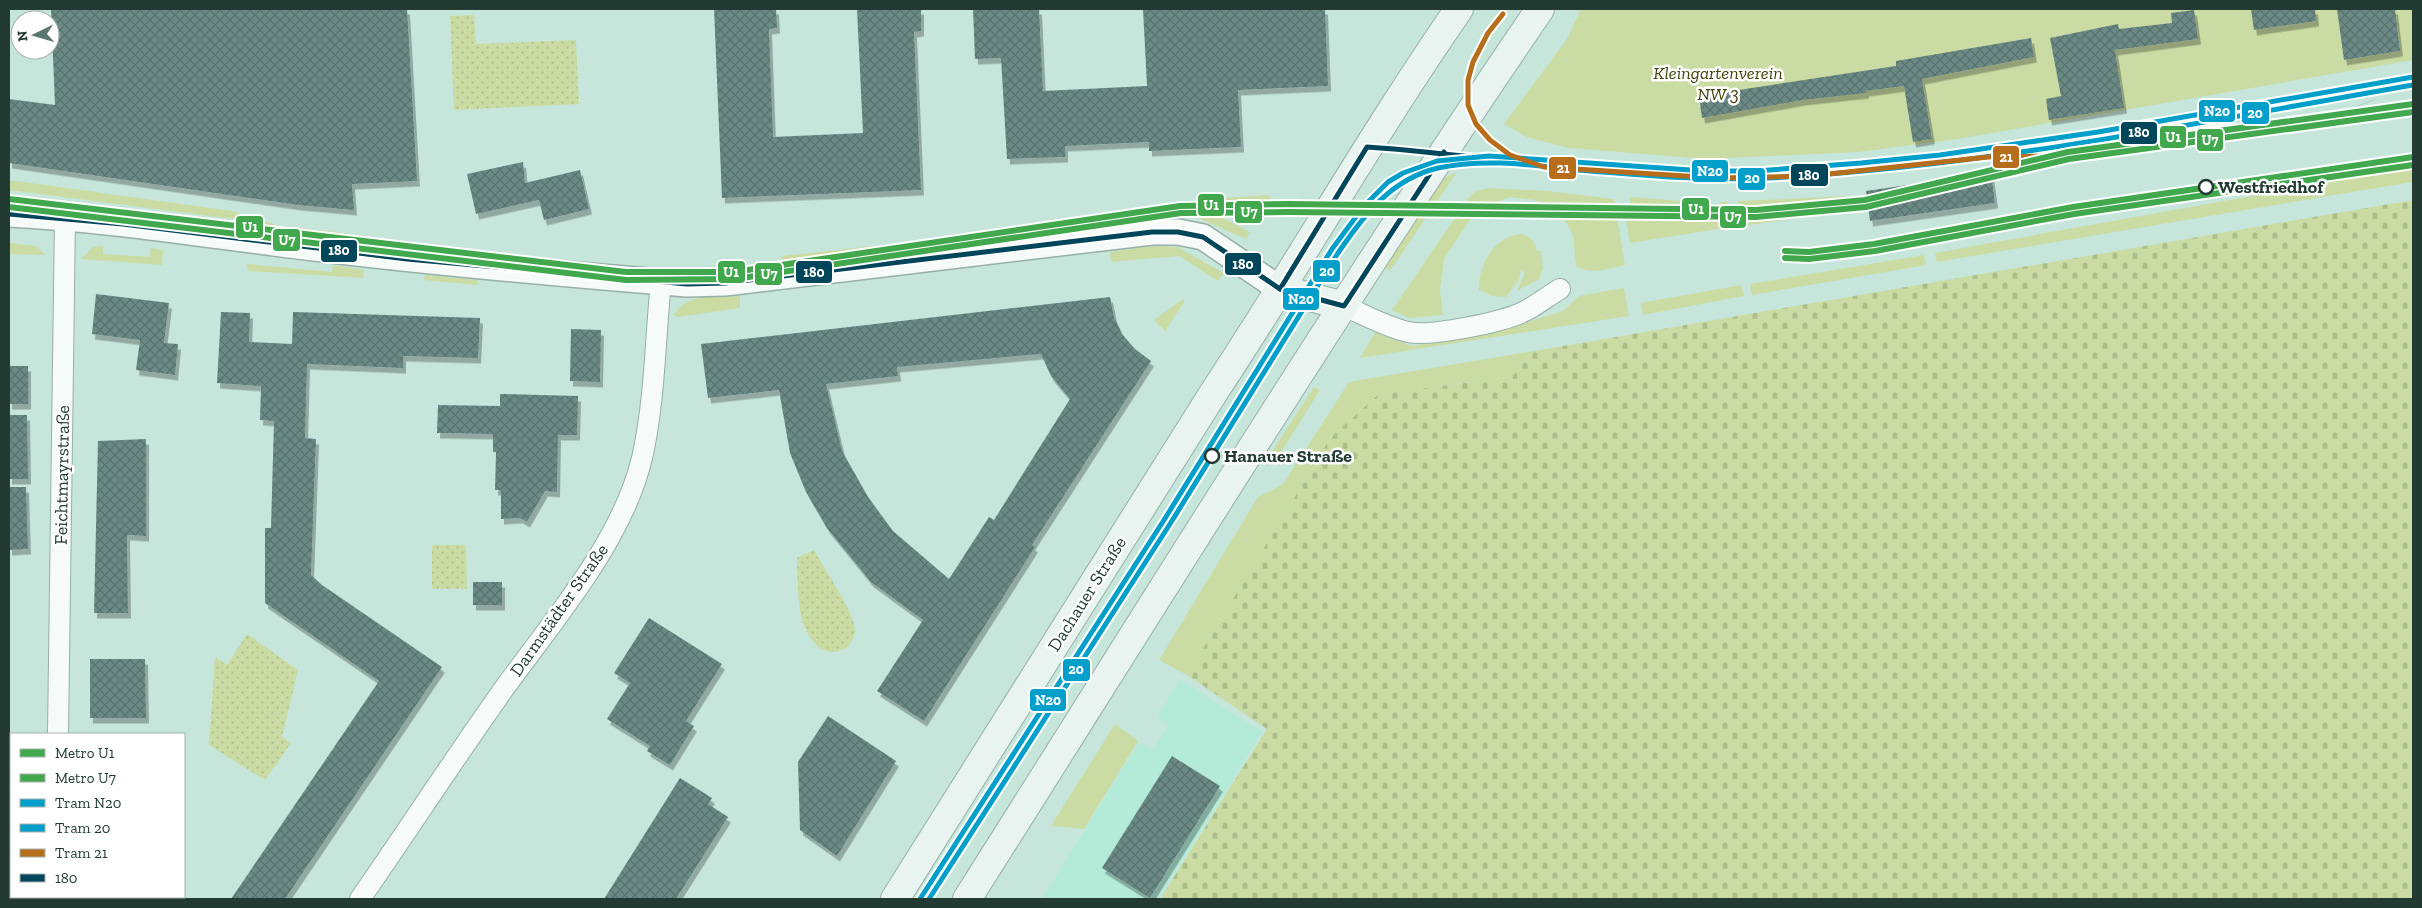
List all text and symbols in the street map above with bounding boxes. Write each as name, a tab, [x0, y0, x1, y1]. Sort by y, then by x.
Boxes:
north arrow	[10, 10, 60, 60]
text: N	[14, 30, 31, 42]
park label: Kleingartenverein NW 3	[1653, 62, 1783, 105]
line badge: N20	[2198, 99, 2236, 123]
line badge: 20	[2241, 101, 2270, 125]
text: N20	[2204, 103, 2230, 120]
text: 20	[2247, 105, 2263, 122]
line badge: 180	[2120, 121, 2158, 145]
text: 180	[2128, 124, 2150, 141]
line badge: U1	[2159, 125, 2187, 149]
line badge: U7	[2196, 128, 2224, 152]
text: U1	[2165, 129, 2181, 146]
text: U7	[2202, 132, 2219, 149]
line badge: 21	[1992, 145, 2020, 169]
text: 21	[1999, 149, 2013, 166]
line badge: 21	[1548, 156, 1577, 180]
line badge: N20	[1691, 159, 1729, 183]
text: 21	[1556, 160, 1570, 177]
text: N20	[1697, 163, 1723, 180]
line badge: 180	[1790, 163, 1829, 187]
line badge: 20	[1737, 167, 1766, 191]
text: 180	[1798, 167, 1820, 184]
text: 20	[1744, 170, 1760, 187]
place label: Westfriedhof	[2218, 176, 2325, 198]
marker: Westfriedhof	[2198, 179, 2214, 195]
line badge: U1	[1197, 193, 1225, 217]
text: U1	[1203, 197, 1219, 214]
line badge: U1	[1681, 197, 1710, 221]
line badge: U7	[1234, 200, 1263, 224]
text: U1	[1688, 201, 1704, 218]
text: U7	[1241, 204, 1258, 221]
line badge: U7	[1719, 205, 1747, 229]
text: U7	[1725, 209, 1742, 226]
line badge: U1	[235, 215, 264, 239]
text: U1	[242, 219, 258, 236]
line badge: U7	[272, 228, 301, 252]
text: U7	[279, 232, 296, 249]
line badge: 180	[320, 239, 358, 263]
text: 180	[328, 242, 350, 259]
line badge: 180	[1224, 252, 1262, 276]
text: 180	[1232, 256, 1254, 273]
line badge: 20	[1312, 259, 1341, 283]
line badge: U1	[717, 260, 746, 284]
line badge: 180	[795, 260, 833, 284]
line badge: U7	[754, 262, 783, 286]
text: 20	[1319, 263, 1335, 280]
text: U1	[723, 264, 739, 281]
text: 180	[803, 264, 825, 281]
text: U7	[761, 266, 778, 283]
line badge: N20	[1282, 287, 1320, 311]
text: N20	[1288, 291, 1314, 308]
street label: Feichtmayrstraße	[50, 405, 74, 545]
place label: Hanauer Straße	[1224, 445, 1352, 467]
marker: Hanauer Straße	[1204, 448, 1220, 464]
street label: Dachauer Straße	[1043, 533, 1131, 655]
street label: Darmstädter Straße	[505, 539, 613, 681]
line badge: 20	[1062, 658, 1091, 682]
text: 20	[1068, 661, 1084, 678]
line badge: N20	[1029, 688, 1067, 712]
text: N20	[1035, 692, 1061, 709]
legend	[10, 733, 185, 898]
text: Metro U1	[55, 744, 115, 762]
text: Metro U7	[55, 769, 116, 787]
text: Tram N20	[55, 794, 121, 812]
text: Tram 20	[55, 819, 110, 837]
text: Tram 21	[55, 844, 108, 862]
text: 180	[55, 869, 78, 887]

